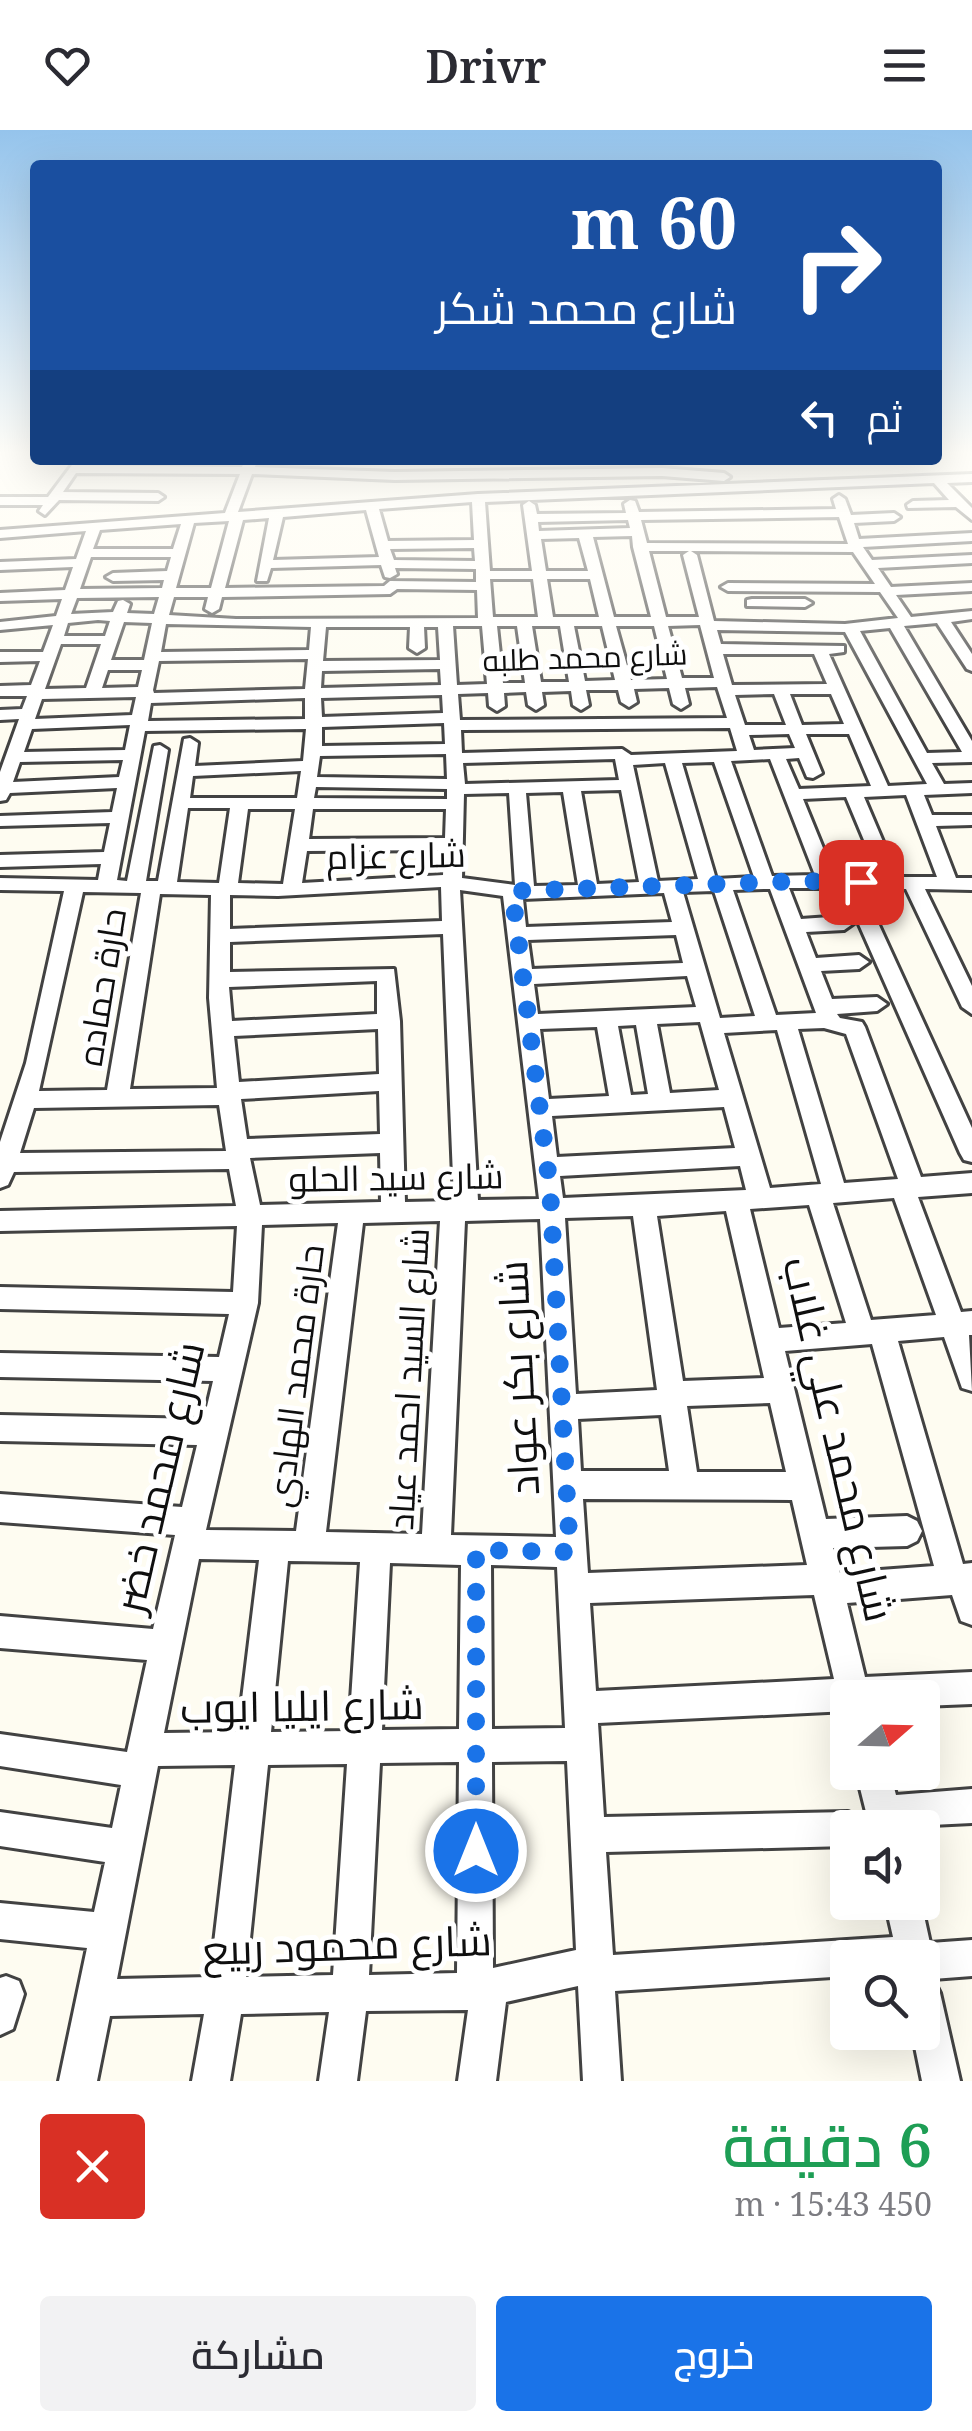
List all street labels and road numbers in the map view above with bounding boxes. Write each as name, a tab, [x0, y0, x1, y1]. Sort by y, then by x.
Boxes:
street label: شارع محمد طلبه	[482, 632, 688, 682]
street label: شارع عزام	[326, 830, 466, 881]
street label: حارة حماده	[65, 904, 136, 1069]
street label: شارع سيد الحلو	[288, 1151, 504, 1203]
street label: شارع السيد احمد عياد	[376, 1227, 440, 1531]
street label: حارة محمد الهادي	[255, 1242, 339, 1510]
street label: شارع محمد علي غلاب	[765, 1251, 910, 1628]
street label: شارع بكر عواد	[482, 1259, 552, 1497]
street label: شارع محمد خضر	[98, 1335, 217, 1620]
street label: شارع ايليا ايوب	[180, 1674, 424, 1736]
street label: شارع محمود ربيع	[201, 1910, 493, 1978]

